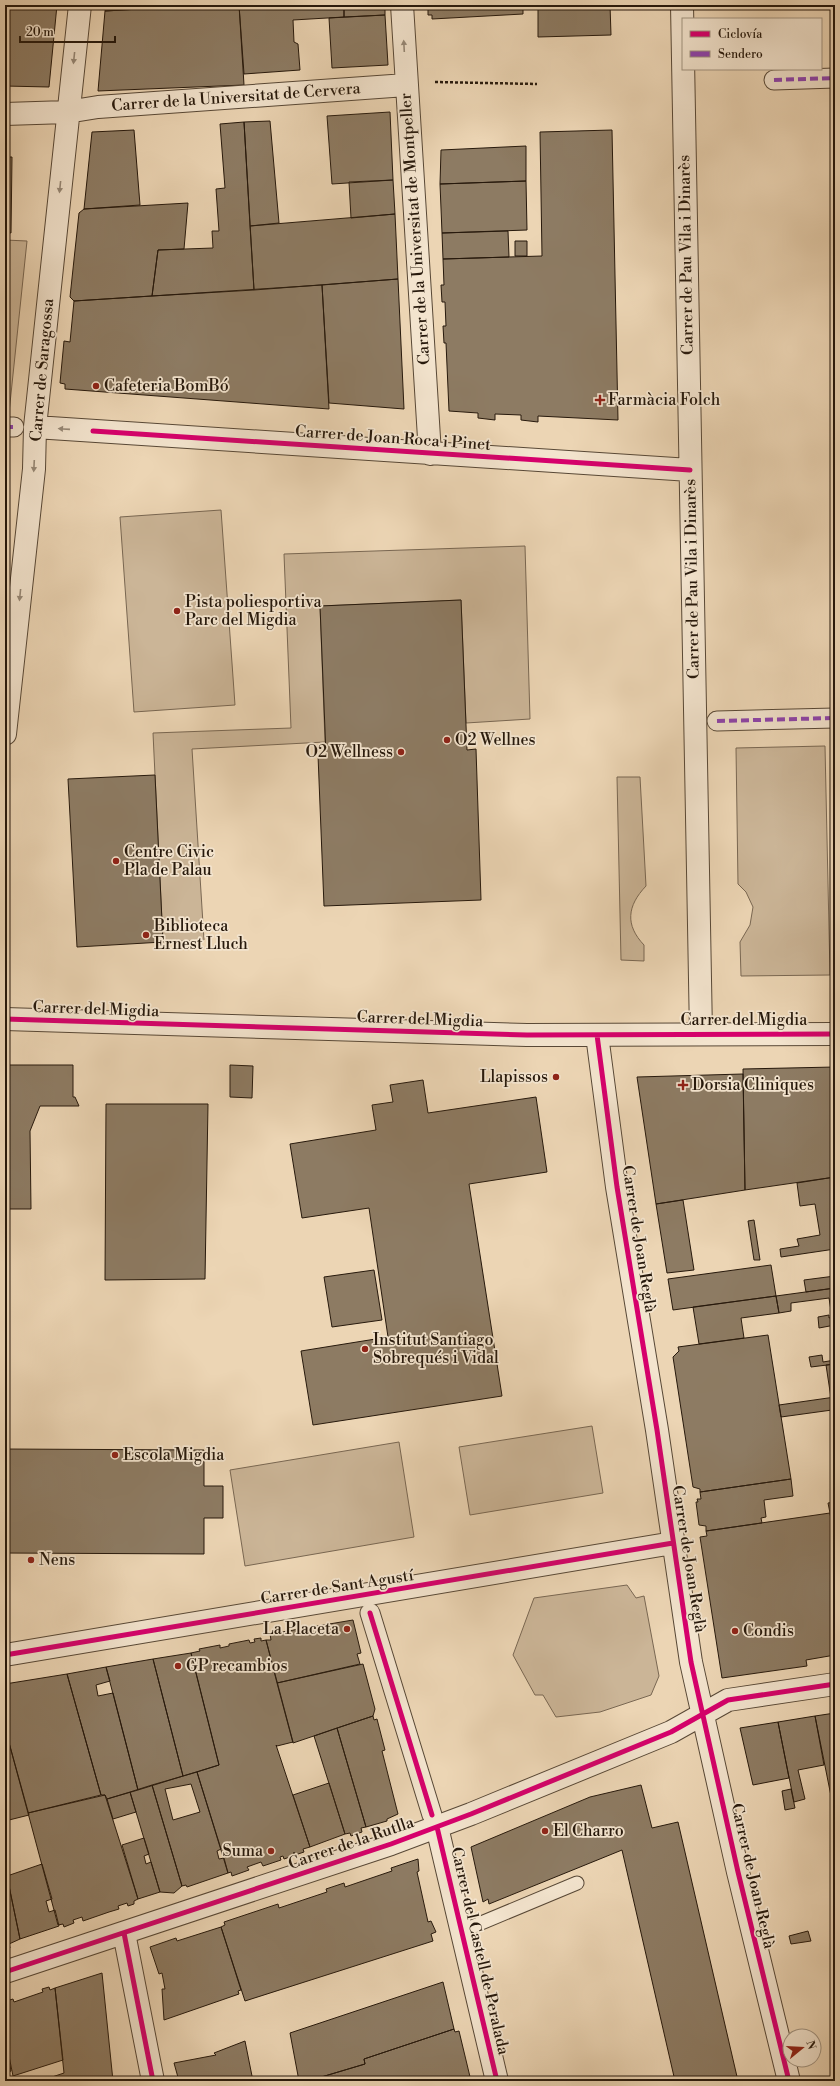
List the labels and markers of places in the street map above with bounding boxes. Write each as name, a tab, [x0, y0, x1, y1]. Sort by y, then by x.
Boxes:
place label: Cafeteria BomBó	[104, 376, 229, 396]
marker: Cafeteria BomBó	[91, 381, 101, 391]
place label: Farmàcia Folch	[608, 390, 721, 410]
marker: Farmàcia Folch	[595, 395, 605, 405]
place label: Pista poliesportiva Parc del Migdia	[185, 592, 322, 630]
marker: Pista poliesportiva Parc del Migdia	[172, 606, 182, 616]
place label: O2 Wellnes	[455, 730, 536, 750]
marker: O2 Wellnes	[442, 735, 452, 745]
place label: O2 Wellness	[305, 742, 393, 762]
marker: O2 Wellness	[396, 747, 406, 757]
place label: Centre Civic Pla de Palau	[124, 842, 214, 880]
marker: Centre Civic Pla de Palau	[111, 856, 121, 866]
place label: Biblioteca Ernest Lluch	[153, 916, 248, 954]
marker: Biblioteca Ernest Lluch	[141, 930, 151, 940]
place label: Llapissos	[480, 1067, 548, 1087]
marker: Llapissos	[551, 1072, 561, 1082]
place label: Dorsia Cliniques	[692, 1075, 814, 1095]
marker: Dorsia Cliniques	[677, 1079, 689, 1091]
place label: Institut Santiago Sobrequés i Vidal	[373, 1330, 499, 1368]
marker: Institut Santiago Sobrequés i Vidal	[360, 1344, 370, 1354]
place label: Escola Migdia	[123, 1445, 225, 1465]
marker: Escola Migdia	[110, 1450, 120, 1460]
place label: Nens	[39, 1550, 75, 1570]
marker: Nens	[26, 1555, 36, 1565]
place label: La Placeta	[263, 1619, 340, 1639]
place label: Condis	[743, 1621, 794, 1641]
marker: La Placeta	[342, 1624, 352, 1634]
marker: Condis	[730, 1626, 740, 1636]
place label: GP recambios	[186, 1656, 288, 1676]
marker: GP recambios	[173, 1661, 183, 1671]
place label: El Charro	[553, 1821, 624, 1841]
marker: El Charro	[540, 1826, 550, 1836]
place label: Suma	[223, 1841, 264, 1861]
marker: Suma	[266, 1846, 276, 1856]

